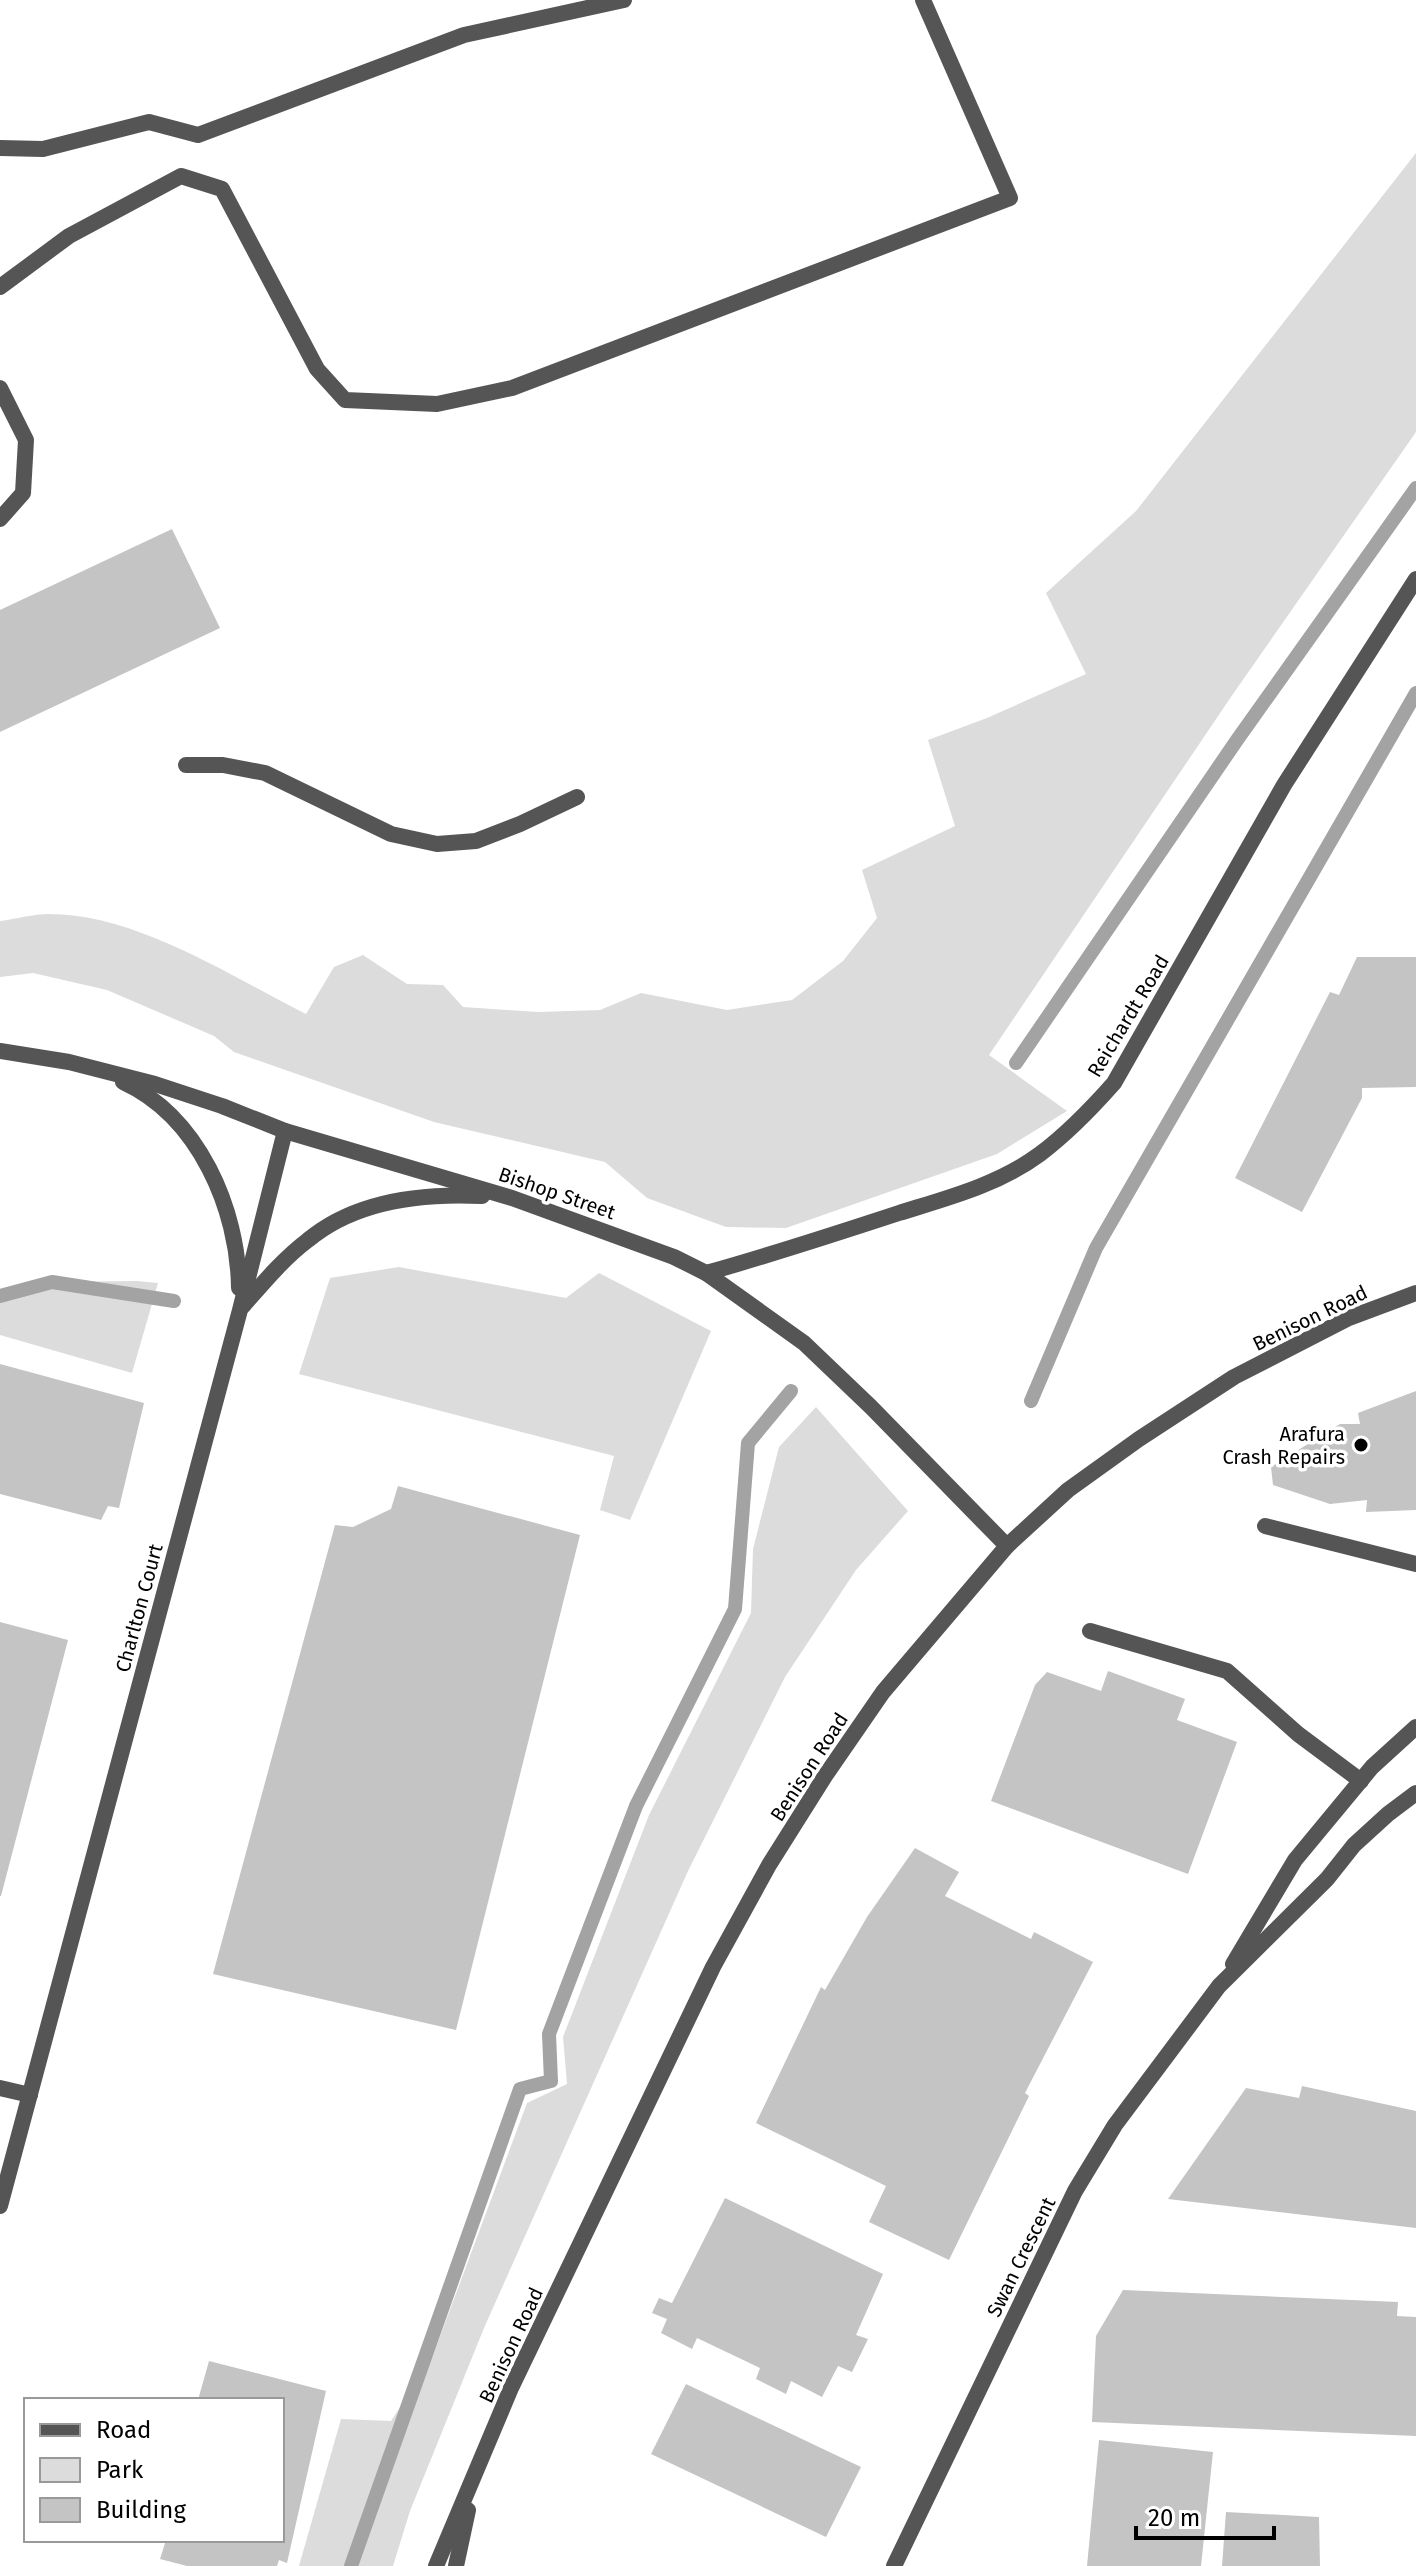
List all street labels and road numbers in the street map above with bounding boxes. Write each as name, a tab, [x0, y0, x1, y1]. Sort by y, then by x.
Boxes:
street label: Reichardt Road	[1082, 951, 1174, 1081]
street label: Bishop Street	[495, 1162, 619, 1224]
street label: Benison Road	[1249, 1280, 1371, 1356]
street label: Charlton Court	[110, 1540, 168, 1675]
street label: Benison Road	[765, 1708, 853, 1826]
street label: Swan Crescent	[982, 2193, 1061, 2321]
street label: Benison Road	[474, 2283, 548, 2407]

